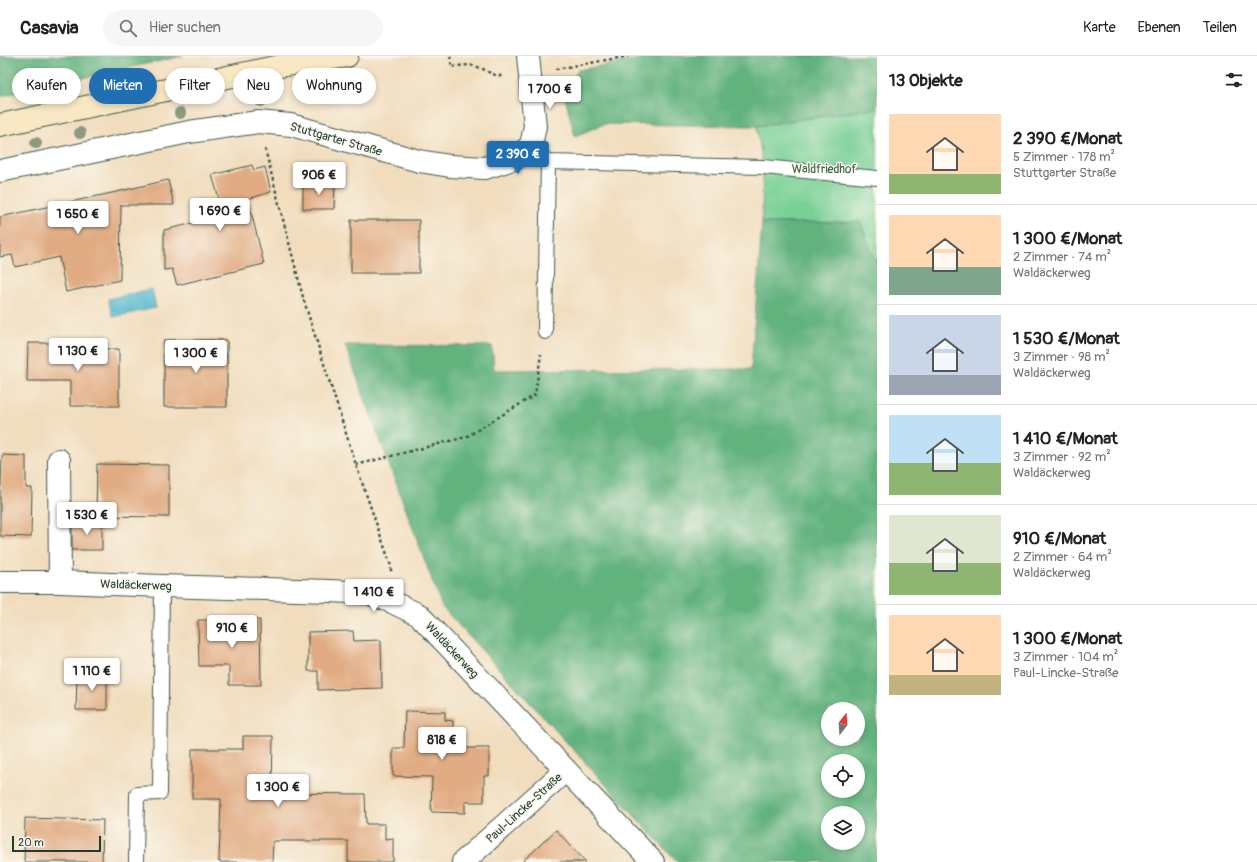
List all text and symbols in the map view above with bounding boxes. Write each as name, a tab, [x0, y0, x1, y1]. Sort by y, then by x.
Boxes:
search box	[103, 10, 383, 46]
text: Casavia	[20, 16, 79, 40]
icon: search	[117, 17, 139, 39]
text: Hier suchen	[149, 18, 221, 37]
text: Karte	[1083, 19, 1116, 36]
text: Ebenen	[1138, 19, 1181, 36]
text: Teilen	[1203, 19, 1237, 36]
chip: Kaufen	[12, 68, 81, 104]
chip: Mieten	[89, 68, 157, 104]
chip: Filter	[165, 68, 225, 104]
chip: Neu	[233, 68, 284, 104]
chip: Wohnung	[292, 68, 376, 104]
icon: filters	[1223, 69, 1245, 91]
text: 13 Objekte	[889, 70, 963, 91]
pin: 1 700 €	[513, 76, 587, 110]
text: 1 700 €	[528, 81, 572, 97]
street label: Stuttgarter Straße	[288, 119, 384, 160]
text: 2 390 €/Monat	[1013, 128, 1122, 149]
icon: home	[921, 130, 969, 178]
pin: 2 390 €	[481, 141, 555, 175]
text: 2 390 €	[496, 146, 540, 162]
text: 5 Zimmer · 178 m²	[1013, 149, 1115, 165]
pin: 906 €	[291, 162, 347, 196]
park label: Waldfriedhof	[792, 162, 856, 177]
text: Stuttgarter Straße	[1013, 165, 1116, 181]
text: 906 €	[302, 167, 336, 183]
pin: 1 690 €	[183, 198, 257, 232]
pin: 1 650 €	[41, 201, 115, 235]
text: 1 690 €	[199, 203, 241, 219]
text: 1 650 €	[57, 206, 99, 222]
text: 1 300 €/Monat	[1013, 228, 1122, 249]
icon: home	[921, 231, 969, 279]
text: 2 Zimmer · 74 m²	[1013, 249, 1111, 265]
text: Waldäckerweg	[1013, 265, 1091, 281]
text: 1 530 €/Monat	[1013, 328, 1120, 349]
icon: home	[921, 331, 969, 379]
pin: 1 130 €	[41, 338, 115, 372]
pin: 1 300 €	[159, 340, 233, 374]
text: 1 130 €	[58, 343, 98, 359]
text: 1 300 €	[174, 345, 218, 361]
text: 3 Zimmer · 98 m²	[1013, 349, 1110, 365]
text: Waldäckerweg	[1013, 365, 1091, 381]
text: 1 410 €/Monat	[1013, 428, 1118, 449]
icon: home	[921, 431, 969, 479]
text: 3 Zimmer · 92 m²	[1013, 449, 1111, 465]
text: Waldäckerweg	[1013, 465, 1091, 481]
pin: 1 530 €	[50, 502, 124, 536]
text: 1 530 €	[66, 507, 108, 523]
text: 910 €/Monat	[1013, 528, 1106, 549]
icon: home	[921, 531, 969, 579]
text: 2 Zimmer · 64 m²	[1013, 549, 1112, 565]
text: Waldäckerweg	[1013, 565, 1091, 581]
street label: Waldäckerweg	[100, 577, 172, 594]
pin: 1 410 €	[337, 579, 411, 613]
text: 1 410 €	[354, 584, 394, 600]
pin: 910 €	[204, 615, 260, 649]
street label: Waldäckerweg	[422, 619, 482, 682]
text: 910 €	[216, 620, 248, 636]
text: 1 300 €/Monat	[1013, 628, 1122, 649]
icon: home	[921, 631, 969, 679]
text: 3 Zimmer · 104 m²	[1013, 649, 1118, 665]
pin: 1 110 €	[55, 658, 129, 692]
text: 1 110 €	[73, 663, 111, 679]
text: Paul-Lincke-Straße	[1013, 665, 1118, 681]
north arrow	[821, 702, 865, 746]
map controls	[821, 702, 865, 850]
pin: 818 €	[414, 727, 470, 761]
text: 818 €	[427, 732, 457, 748]
button: locate	[821, 754, 865, 798]
street label: Paul-Lincke-Straße	[483, 770, 566, 847]
pin: 1 300 €	[241, 774, 315, 808]
text: 1 300 €	[256, 779, 300, 795]
button: layers	[821, 806, 865, 850]
scale bar	[12, 834, 101, 853]
text: 20 m	[18, 836, 44, 849]

